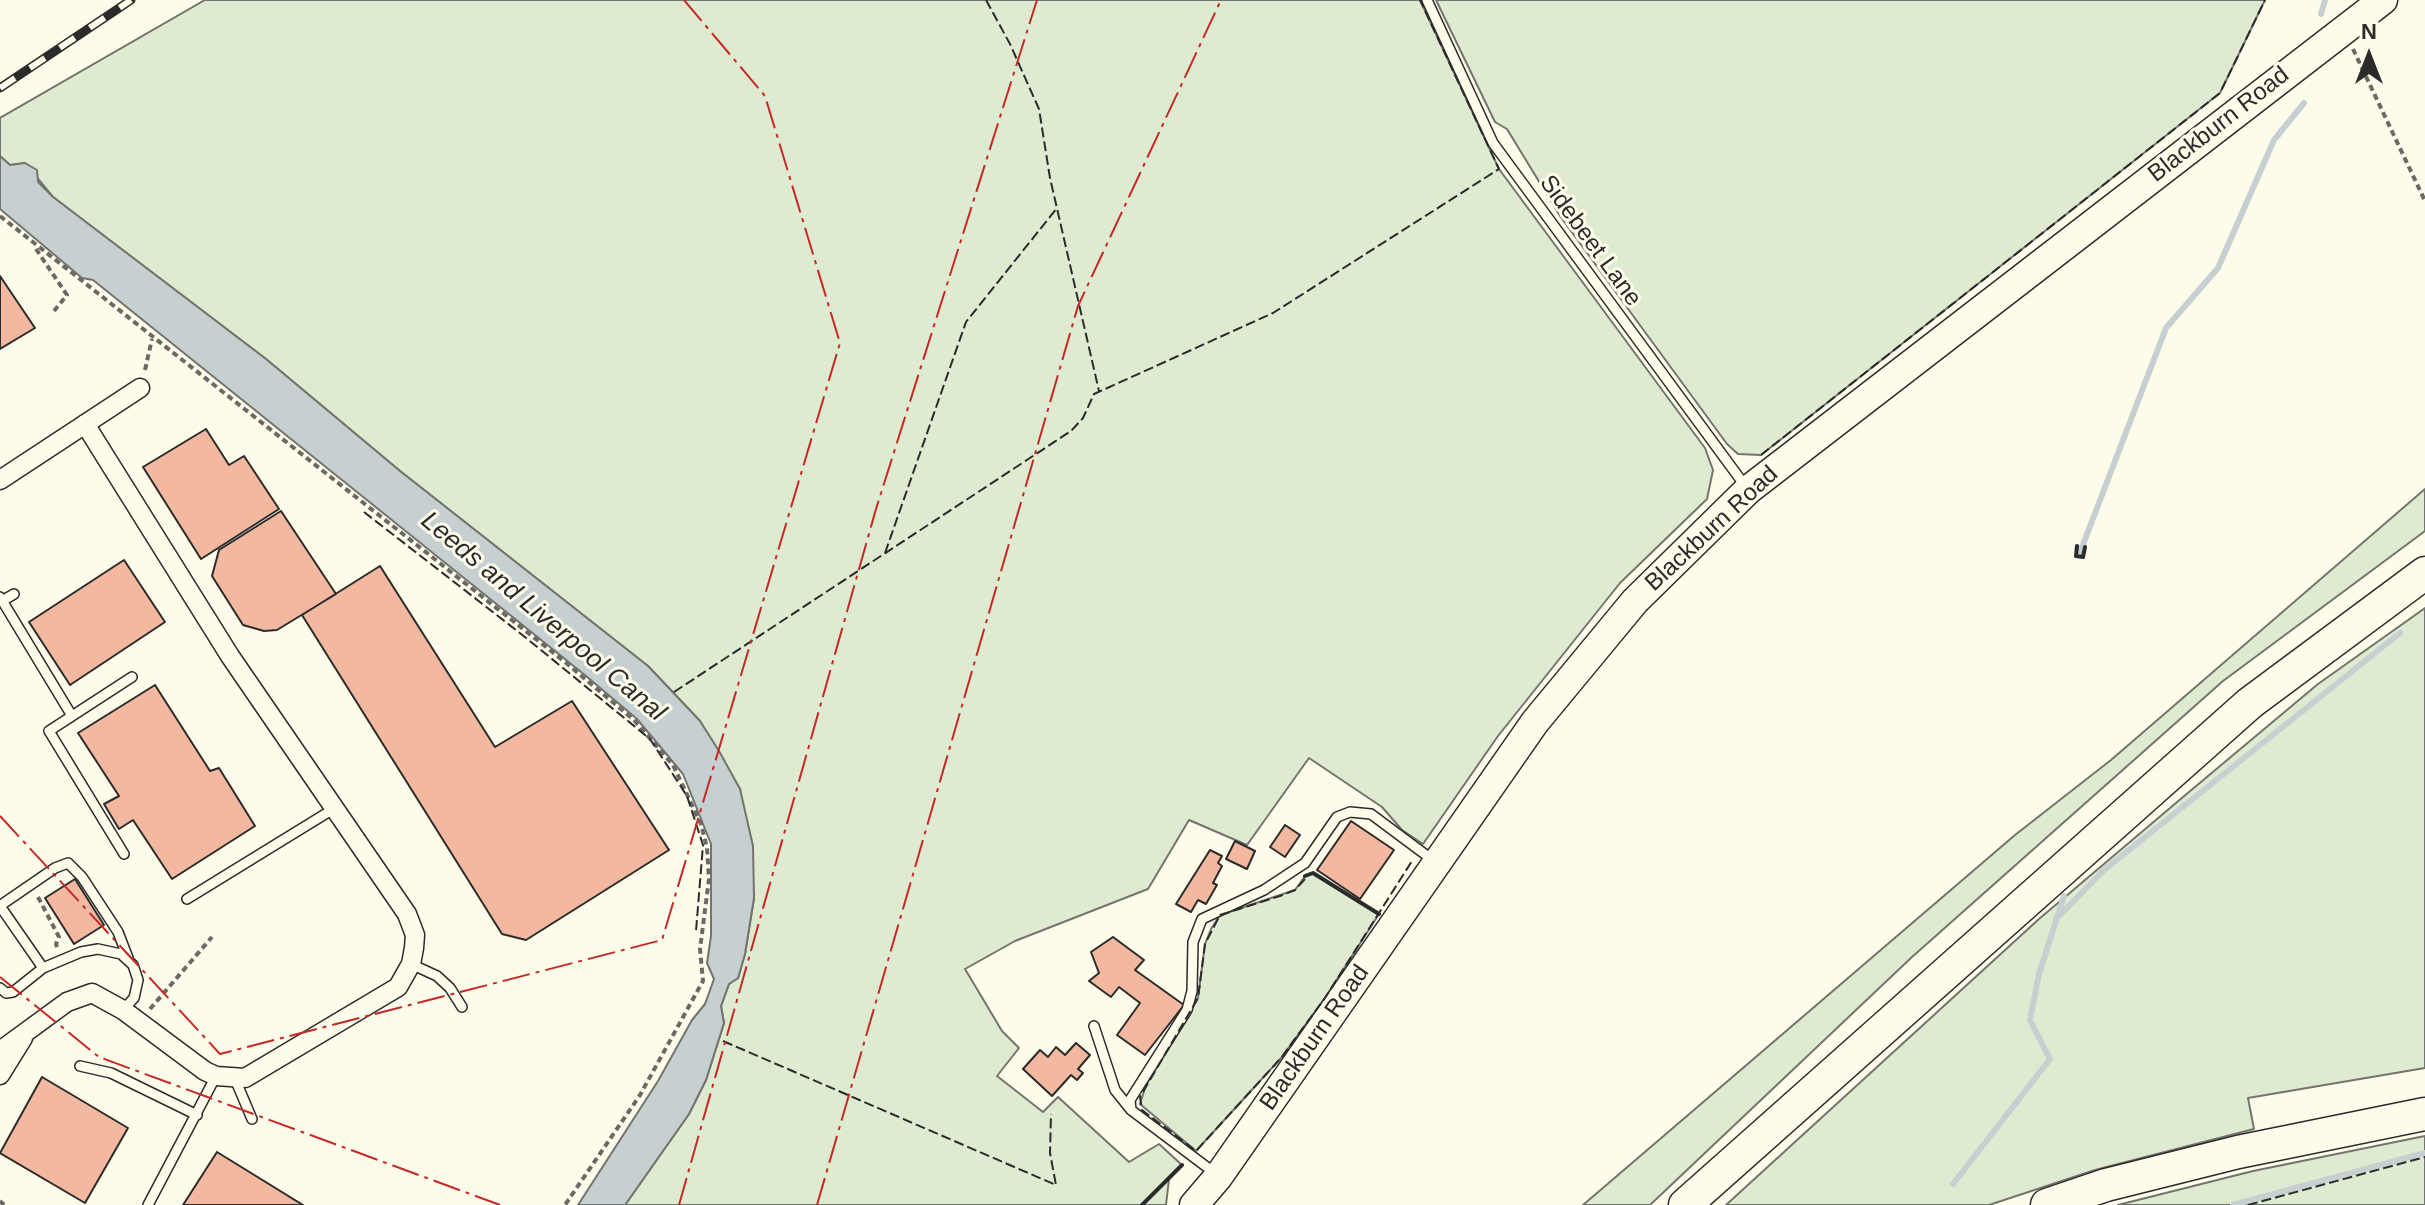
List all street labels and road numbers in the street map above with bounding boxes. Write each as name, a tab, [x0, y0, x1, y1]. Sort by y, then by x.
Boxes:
street label: Blackburn Road	[2143, 61, 2295, 189]
street label: Sidebeet Lane	[1533, 170, 1647, 312]
street label: Blackburn Road	[1640, 460, 1784, 598]
street label: Blackburn Road	[1254, 960, 1376, 1116]

